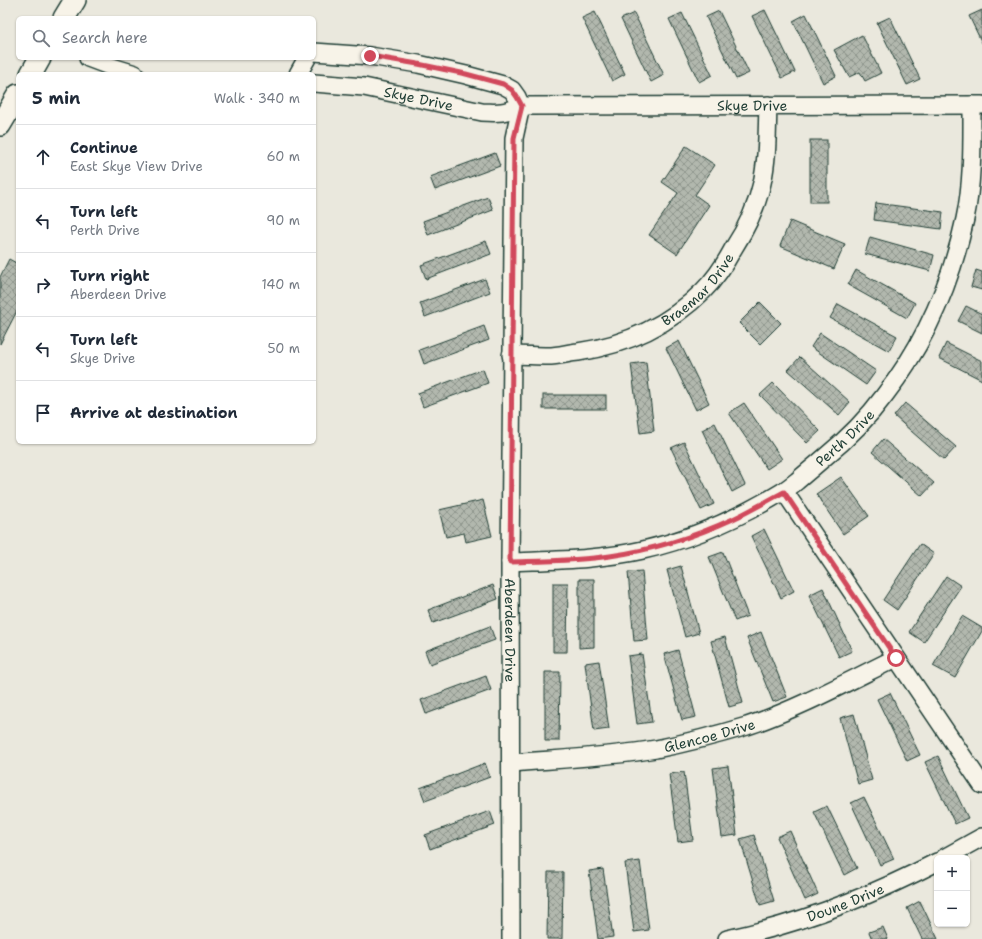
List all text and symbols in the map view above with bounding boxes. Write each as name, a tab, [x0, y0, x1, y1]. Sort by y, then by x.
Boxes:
search box	[16, 16, 316, 60]
icon: search	[30, 27, 52, 49]
text: Search here	[62, 28, 148, 48]
route end	[361, 47, 379, 65]
street label: Skye Drive	[382, 82, 455, 115]
text: 5 min	[32, 87, 80, 109]
text: Walk · 340 m	[214, 90, 300, 107]
street label: Skye Drive	[717, 96, 788, 115]
text: Continue	[70, 138, 138, 158]
icon: ahead	[32, 146, 54, 168]
text: 60 m	[267, 148, 300, 165]
text: East Skye View Drive	[70, 158, 203, 175]
text: Turn left	[70, 202, 138, 222]
icon: left	[32, 210, 54, 232]
text: 90 m	[266, 212, 300, 229]
text: Perth Drive	[70, 222, 140, 239]
street label: Braemar Drive	[658, 250, 738, 330]
text: Turn right	[70, 266, 150, 286]
icon: right	[32, 274, 54, 296]
text: 140 m	[261, 276, 300, 293]
text: Aberdeen Drive	[70, 286, 167, 303]
text: Turn left	[70, 330, 138, 350]
icon: left	[32, 338, 54, 360]
text: 50 m	[267, 340, 300, 357]
text: Skye Drive	[70, 350, 135, 367]
icon: arrive	[32, 402, 54, 424]
text: Arrive at destination	[70, 403, 238, 423]
street label: Perth Drive	[812, 406, 878, 470]
street label: Aberdeen Drive	[501, 578, 519, 682]
route start	[887, 649, 905, 667]
street label: Glencoe Drive	[662, 715, 758, 756]
map controls	[934, 855, 970, 927]
button: +	[934, 855, 970, 891]
street label: Doune Drive	[805, 880, 887, 926]
button: −	[934, 891, 970, 927]

